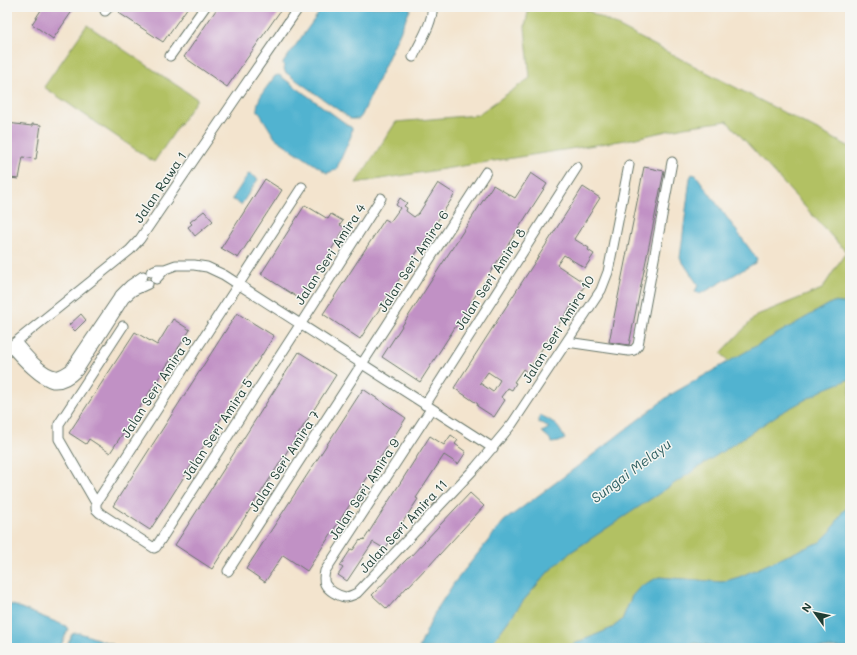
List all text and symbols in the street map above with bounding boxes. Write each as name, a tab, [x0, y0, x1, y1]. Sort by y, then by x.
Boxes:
street label: Jalan Rawa 1	[129, 148, 190, 226]
street label: Jalan Seri Amira 4	[290, 199, 369, 308]
street label: Jalan Seri Amira 6	[373, 207, 452, 315]
street label: Jalan Seri Amira 8	[450, 225, 529, 333]
street label: Jalan Seri Amira 10	[518, 272, 598, 386]
street label: Jalan Seri Amira 3	[116, 332, 195, 441]
street label: Jalan Seri Amira 5	[177, 375, 256, 483]
street label: Jalan Seri Amira 7	[244, 407, 323, 515]
street label: Jalan Seri Amira 9	[324, 434, 403, 543]
water label: Sungai Melayu	[587, 434, 675, 507]
street label: Jalan Seri Amira 11	[355, 475, 450, 576]
north arrow	[795, 593, 835, 633]
text: N	[798, 600, 815, 615]

